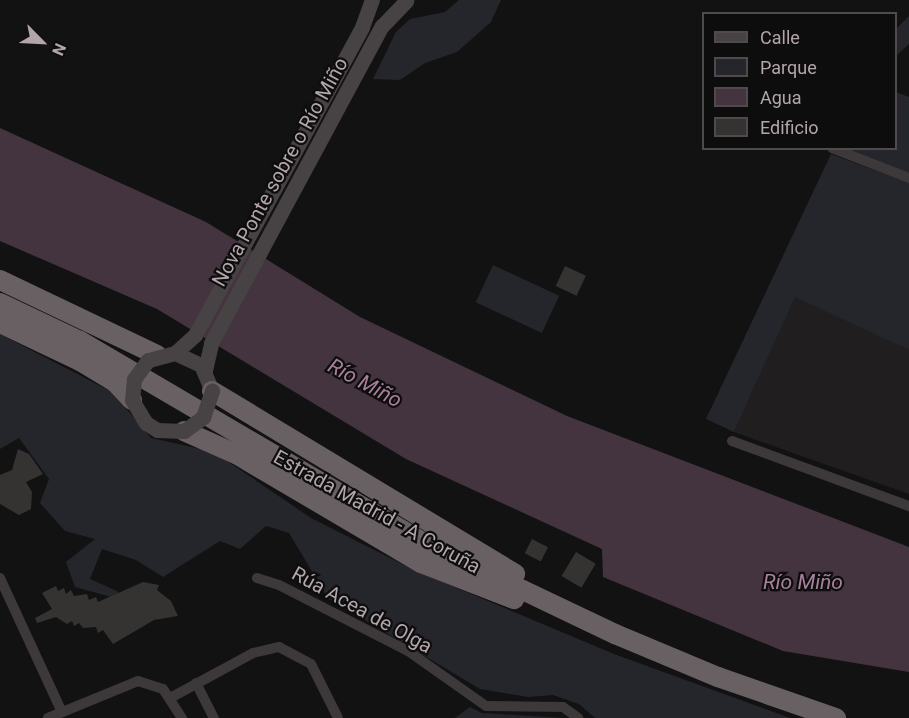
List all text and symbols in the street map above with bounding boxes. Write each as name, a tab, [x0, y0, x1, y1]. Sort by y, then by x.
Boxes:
north arrow	[12, 12, 72, 72]
legend	[702, 12, 897, 150]
text: Calle	[760, 27, 800, 48]
text: N	[48, 40, 70, 59]
street label: Nova Ponte sobre o Río Miño	[207, 53, 353, 291]
text: Parque	[760, 57, 817, 78]
text: Agua	[760, 87, 802, 108]
text: Edificio	[760, 117, 819, 138]
water label: Río Miño	[324, 353, 406, 413]
street label: Estrada Madrid - A Coruña	[269, 445, 485, 579]
street label: Rúa Acea de Olga	[288, 562, 436, 658]
water label: Río Miño	[763, 569, 843, 595]

